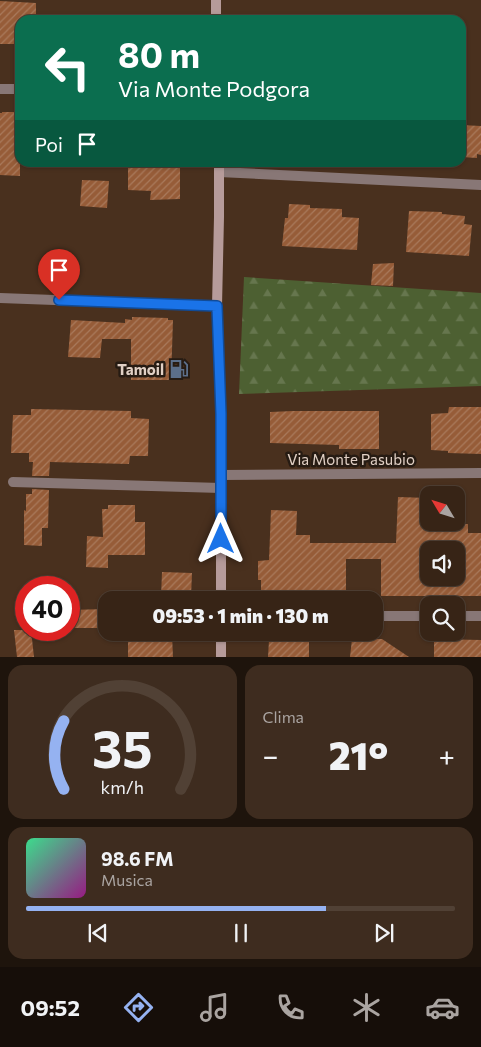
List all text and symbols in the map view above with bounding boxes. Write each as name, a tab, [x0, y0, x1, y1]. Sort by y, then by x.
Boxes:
text: 80 m	[118, 32, 200, 75]
icon: left	[35, 35, 100, 100]
text: Via Monte Podgora	[118, 75, 310, 102]
icon: arrive	[73, 130, 101, 158]
text: Poi	[35, 133, 63, 156]
pin	[38, 249, 80, 300]
icon: arrive	[45, 256, 73, 284]
fuel station icon: Tamoil	[168, 358, 190, 380]
place label: Tamoil	[117, 360, 164, 378]
street label: Via Monte Pasubio	[287, 450, 415, 468]
north arrow	[420, 486, 465, 531]
map controls	[420, 486, 465, 641]
position arrow	[194, 512, 246, 564]
button: sound	[420, 541, 465, 586]
speed limit sign: 40	[15, 576, 80, 641]
button: search	[420, 596, 465, 641]
text: 09:53 · 1 min · 130 m	[152, 604, 329, 627]
text: Clima	[263, 707, 304, 726]
text: 35	[92, 715, 153, 779]
text: 21°	[329, 731, 388, 778]
text: −	[263, 738, 278, 772]
text: +	[439, 738, 455, 772]
text: km/h	[101, 776, 144, 798]
text: 98.6 FM	[101, 847, 174, 870]
text: Musica	[101, 870, 153, 889]
icon: previous	[84, 919, 112, 947]
icon: pause	[227, 919, 255, 947]
icon: next	[370, 919, 398, 947]
icon: directions	[121, 990, 156, 1025]
icon: music	[197, 990, 232, 1025]
icon: phone	[273, 990, 308, 1025]
icon: climate	[349, 990, 384, 1025]
icon: car	[425, 990, 460, 1025]
text: 09:52	[21, 994, 80, 1021]

